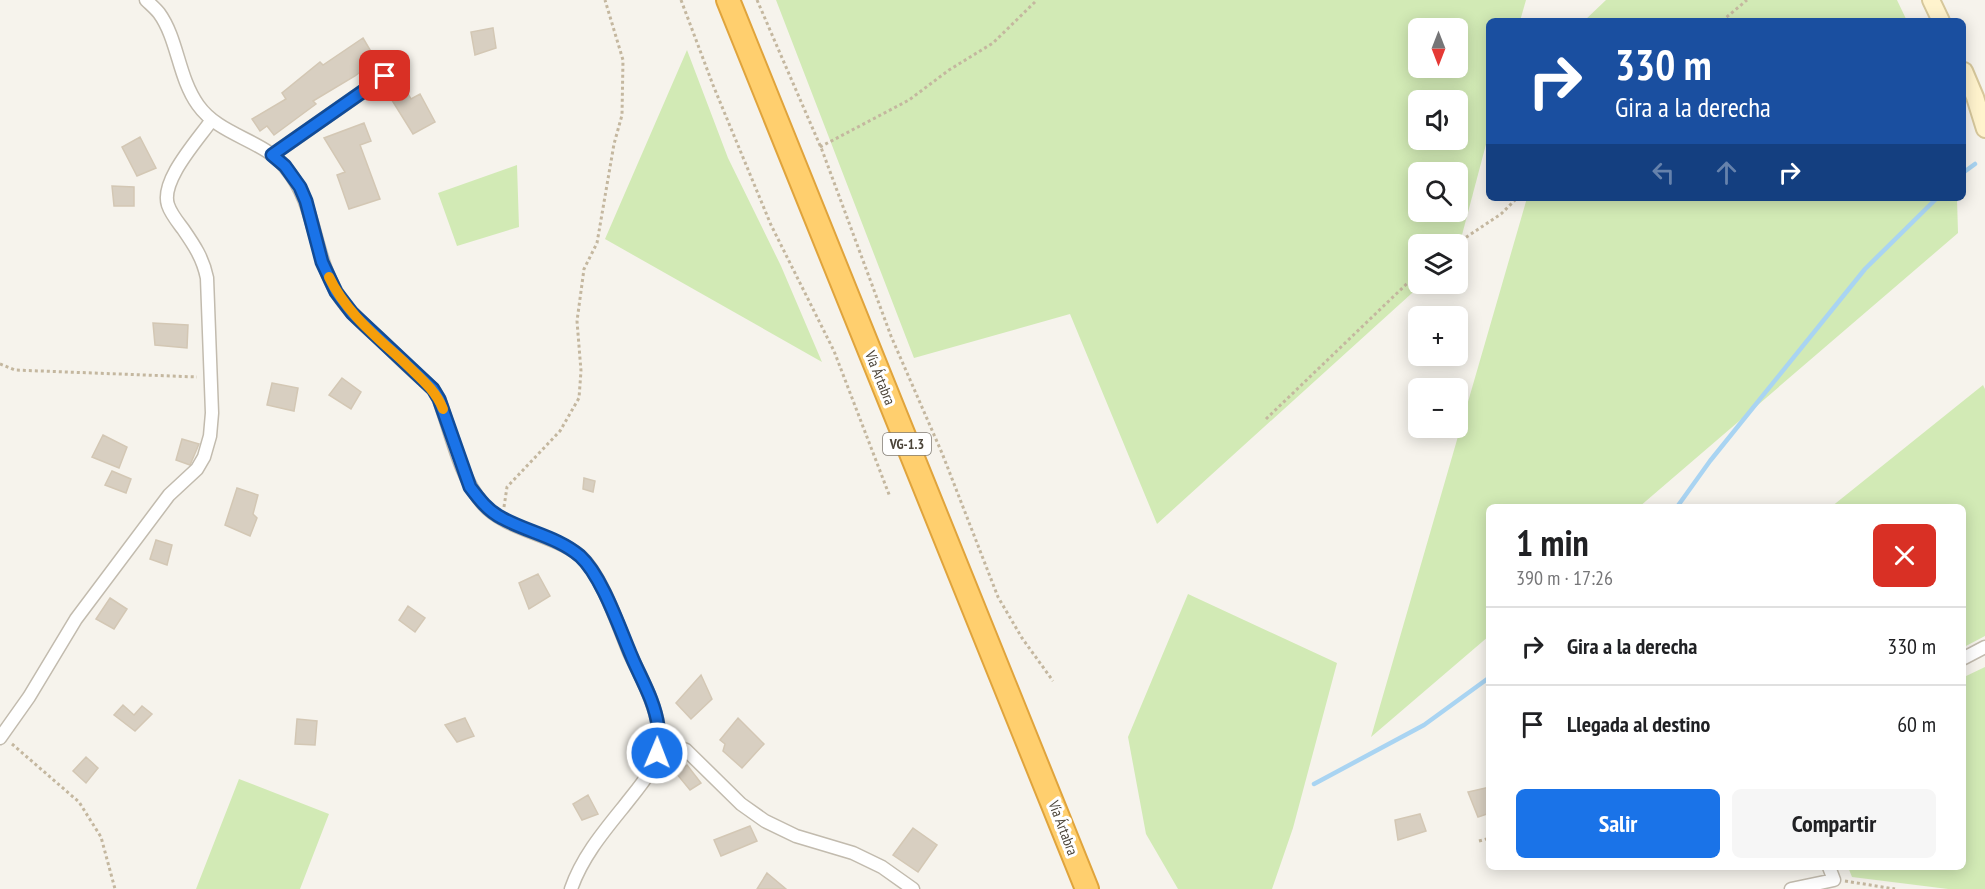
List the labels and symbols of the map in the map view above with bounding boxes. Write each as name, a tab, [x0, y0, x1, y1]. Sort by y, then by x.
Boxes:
north arrow	[1408, 18, 1468, 78]
pin	[359, 50, 410, 101]
street label: Vía Ártabra	[861, 347, 900, 408]
road number: VG-1.3	[883, 433, 931, 455]
position arrow	[625, 721, 689, 785]
street label: Vía Ártabra	[1044, 797, 1083, 858]

